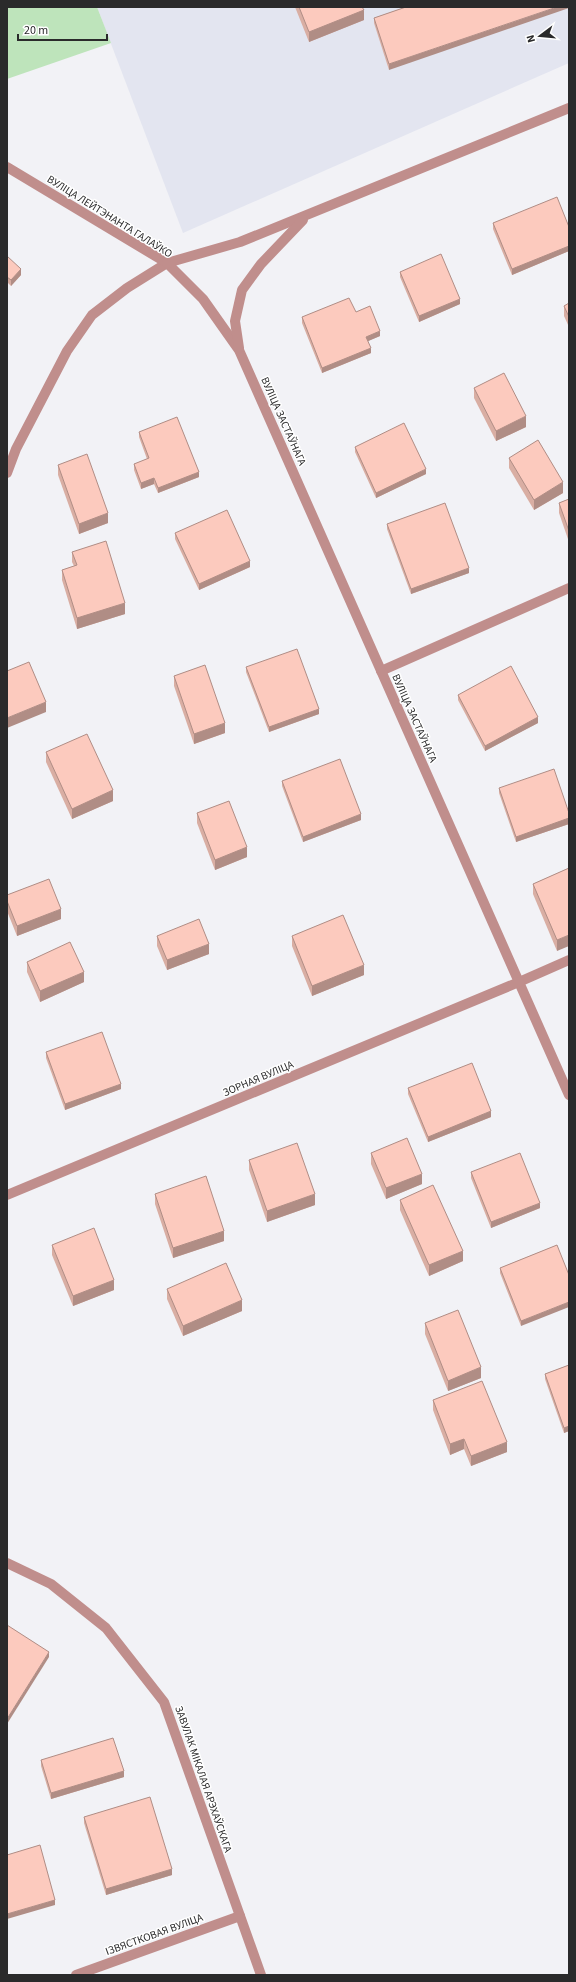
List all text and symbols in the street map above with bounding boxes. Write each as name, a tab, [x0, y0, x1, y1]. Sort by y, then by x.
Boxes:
scale bar	[18, 16, 107, 42]
north arrow	[520, 16, 560, 56]
text: 20 m	[24, 22, 48, 39]
text: N	[523, 33, 539, 44]
street label: ВУЛІЦА ЛЕЙТЭНАНТА ГАЛАЎКО	[44, 172, 175, 261]
street label: ВУЛІЦА ЗАСТАЎНАГА	[257, 375, 310, 468]
street label: ВУЛІЦА ЗАСТАЎНАГА	[388, 672, 441, 765]
street label: ЗОРНАЯ ВУЛІЦА	[220, 1057, 296, 1100]
street label: ЗАВУЛАК МІКАЛАЯ АРЭХАЎСКАГА	[171, 1704, 236, 1854]
street label: ІЗВЯСТКОВАЯ ВУЛІЦА	[103, 1910, 205, 1959]

